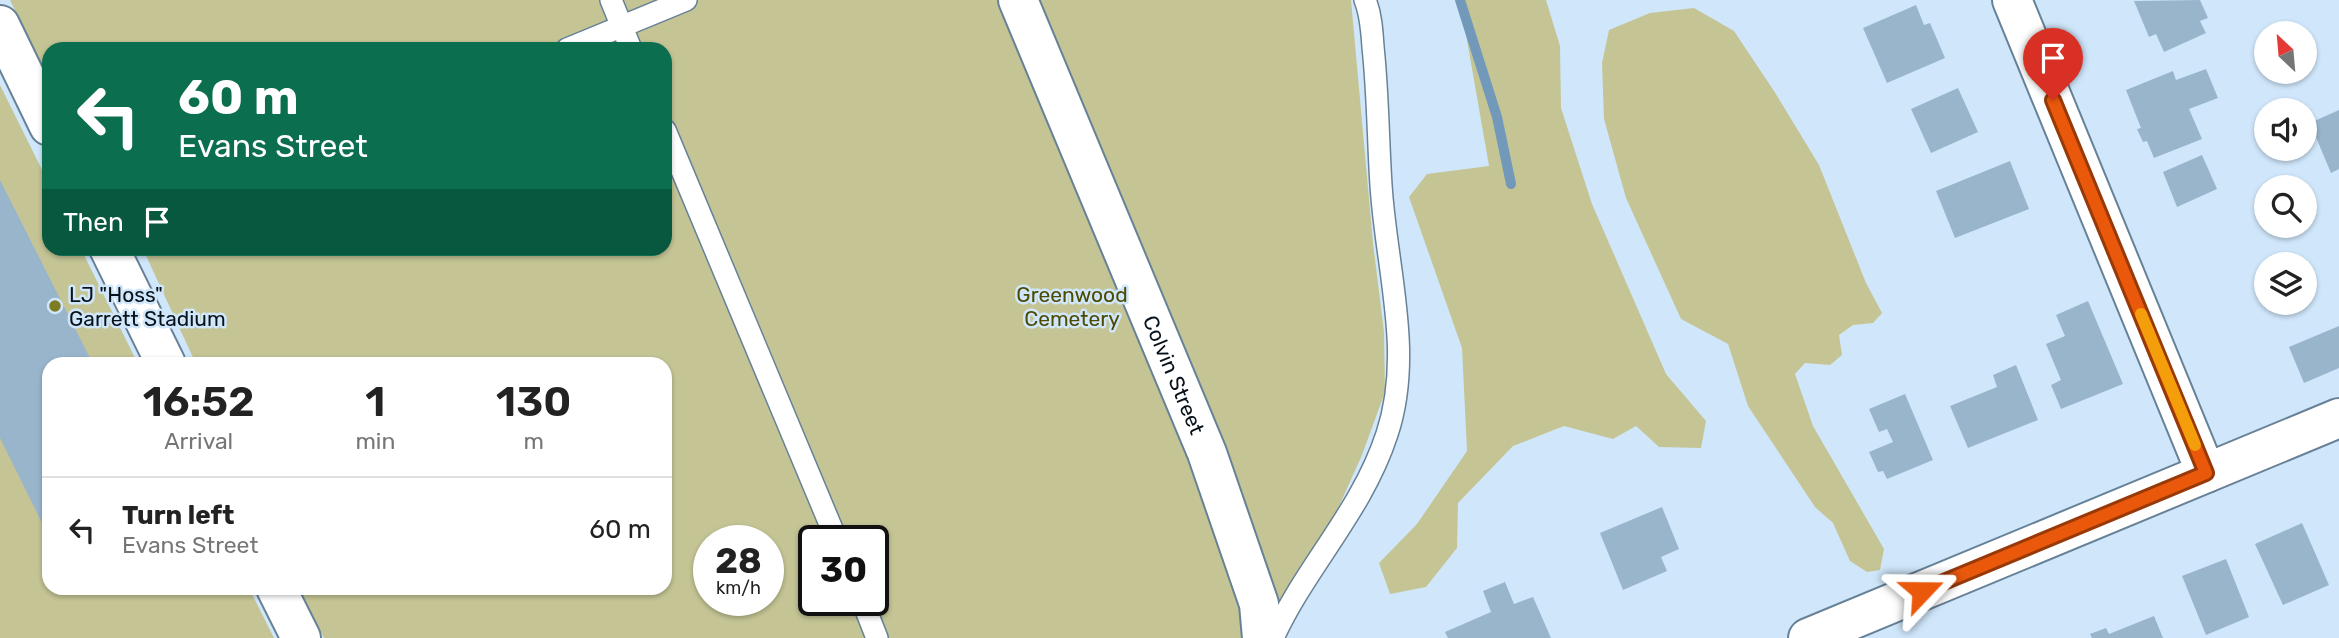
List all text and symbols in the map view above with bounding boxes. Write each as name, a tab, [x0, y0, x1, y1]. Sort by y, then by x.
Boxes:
north arrow	[2254, 21, 2317, 84]
map controls	[2254, 21, 2317, 315]
pin	[2023, 28, 2083, 100]
icon: arrive	[2034, 39, 2072, 77]
text: 60 m	[178, 68, 299, 126]
icon: left	[63, 70, 154, 161]
button: sound	[2254, 98, 2317, 161]
text: Evans Street	[178, 127, 368, 165]
button: search	[2254, 175, 2317, 238]
icon: arrive	[138, 203, 176, 241]
text: Then	[63, 207, 124, 238]
button: layers	[2254, 252, 2317, 315]
place label: LJ "Hoss" Garrett Stadium	[69, 282, 226, 331]
park label: Greenwood Cemetery	[1016, 282, 1128, 331]
marker: LJ "Hoss" Garrett Stadium	[47, 298, 63, 314]
street label: Colvin Street	[1138, 311, 1210, 438]
text: 16:52	[143, 377, 255, 427]
text: 1	[365, 377, 385, 427]
text: 130	[496, 377, 571, 427]
text: Arrival	[164, 427, 233, 455]
text: min	[355, 427, 395, 455]
text: m	[523, 427, 544, 455]
text: Turn left	[122, 500, 234, 531]
icon: left	[63, 511, 101, 549]
text: 60 m	[589, 514, 651, 545]
speed limit sign: 30	[798, 525, 889, 616]
text: Evans Street	[122, 531, 258, 559]
text: 28	[715, 540, 762, 582]
position arrow	[1885, 554, 1959, 628]
text: km/h	[716, 577, 761, 599]

